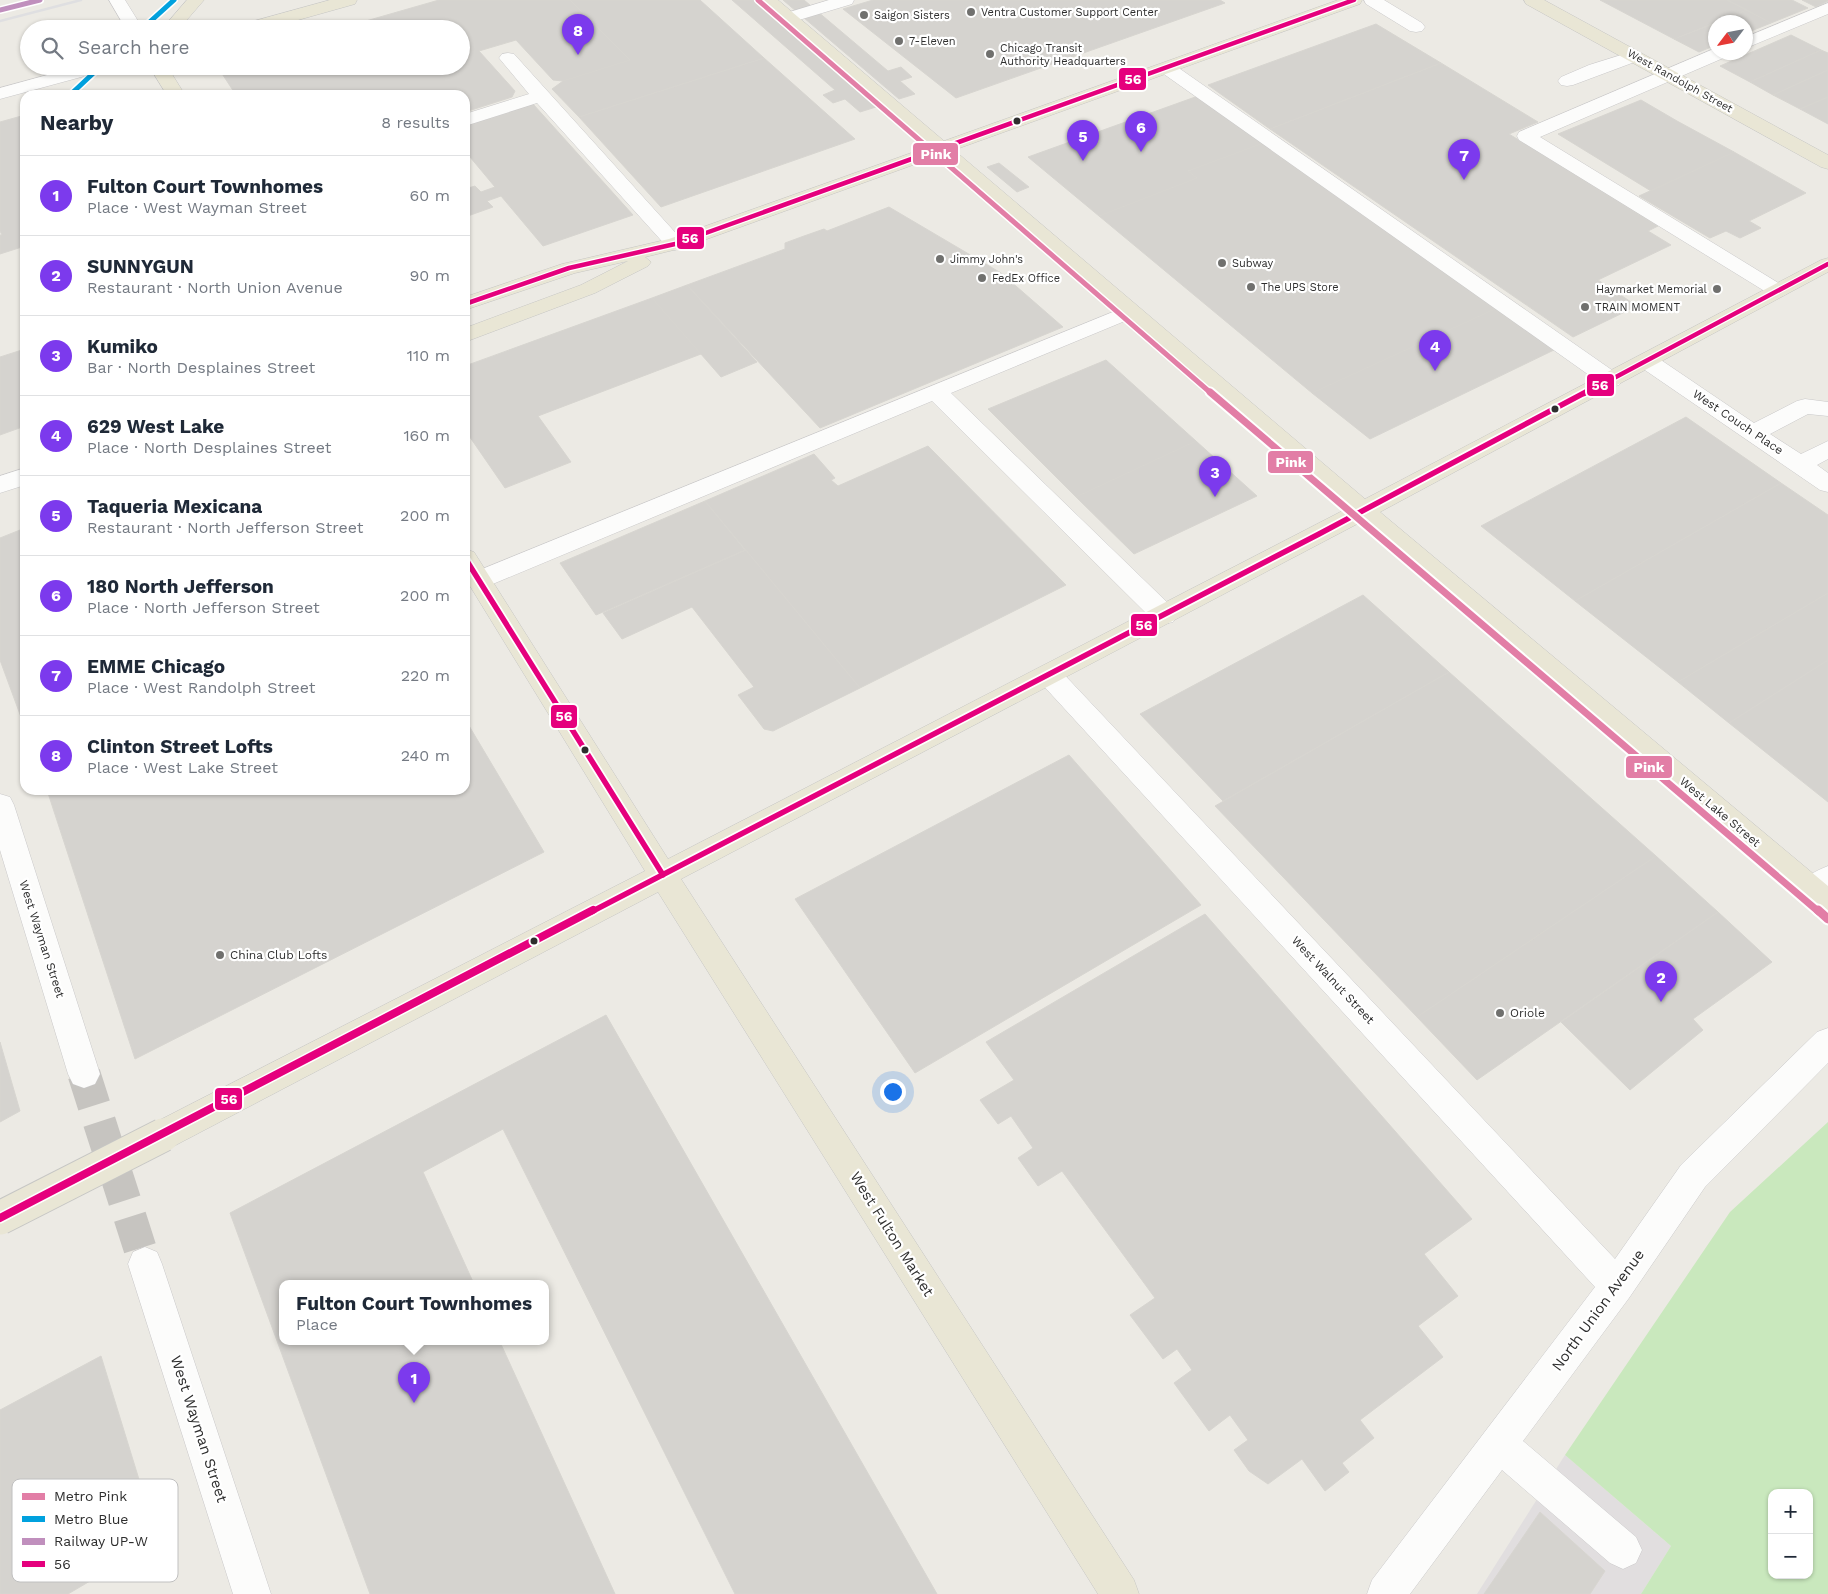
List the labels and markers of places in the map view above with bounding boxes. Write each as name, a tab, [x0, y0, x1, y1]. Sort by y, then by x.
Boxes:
marker: Ventra Customer Support Center	[965, 6, 977, 18]
place label: Ventra Customer Support Center	[981, 6, 1159, 19]
marker: Saigon Sisters	[858, 9, 870, 21]
place label: Saigon Sisters	[874, 9, 950, 22]
pin: 8	[562, 14, 594, 55]
marker: 7-Eleven	[893, 35, 905, 47]
place label: 7-Eleven	[909, 35, 956, 48]
place label: Chicago Transit Authority Headquarters	[1000, 42, 1126, 68]
marker: Chicago Transit Authority Headquarters	[984, 48, 996, 60]
pin: 6	[1125, 111, 1157, 152]
unlabelled marker	[1012, 116, 1022, 126]
pin: 5	[1067, 120, 1099, 161]
pin: 7	[1448, 139, 1480, 180]
marker: Jimmy John's	[934, 253, 946, 265]
place label: Jimmy John's	[950, 253, 1023, 266]
marker: Subway	[1216, 257, 1228, 269]
place label: Subway	[1232, 257, 1273, 270]
marker: FedEx Office	[976, 272, 988, 284]
place label: FedEx Office	[992, 272, 1060, 285]
marker: The UPS Store	[1245, 281, 1257, 293]
place label: The UPS Store	[1261, 281, 1339, 294]
place label: Haymarket Memorial	[1596, 283, 1708, 296]
marker: Haymarket Memorial	[1711, 283, 1723, 295]
marker: TRAIN MOMENT	[1579, 301, 1591, 313]
place label: TRAIN MOMENT	[1595, 301, 1680, 314]
pin: 4	[1419, 330, 1451, 371]
unlabelled marker	[1550, 404, 1560, 414]
pin: 3	[1199, 456, 1231, 497]
unlabelled marker	[580, 745, 590, 755]
unlabelled marker	[529, 936, 539, 946]
place label: China Club Lofts	[230, 948, 327, 962]
marker: China Club Lofts	[214, 949, 226, 961]
pin: 2	[1645, 961, 1677, 1002]
place label: Oriole	[1510, 1006, 1545, 1020]
marker: Oriole	[1494, 1007, 1506, 1019]
pin: 1	[398, 1362, 430, 1403]

